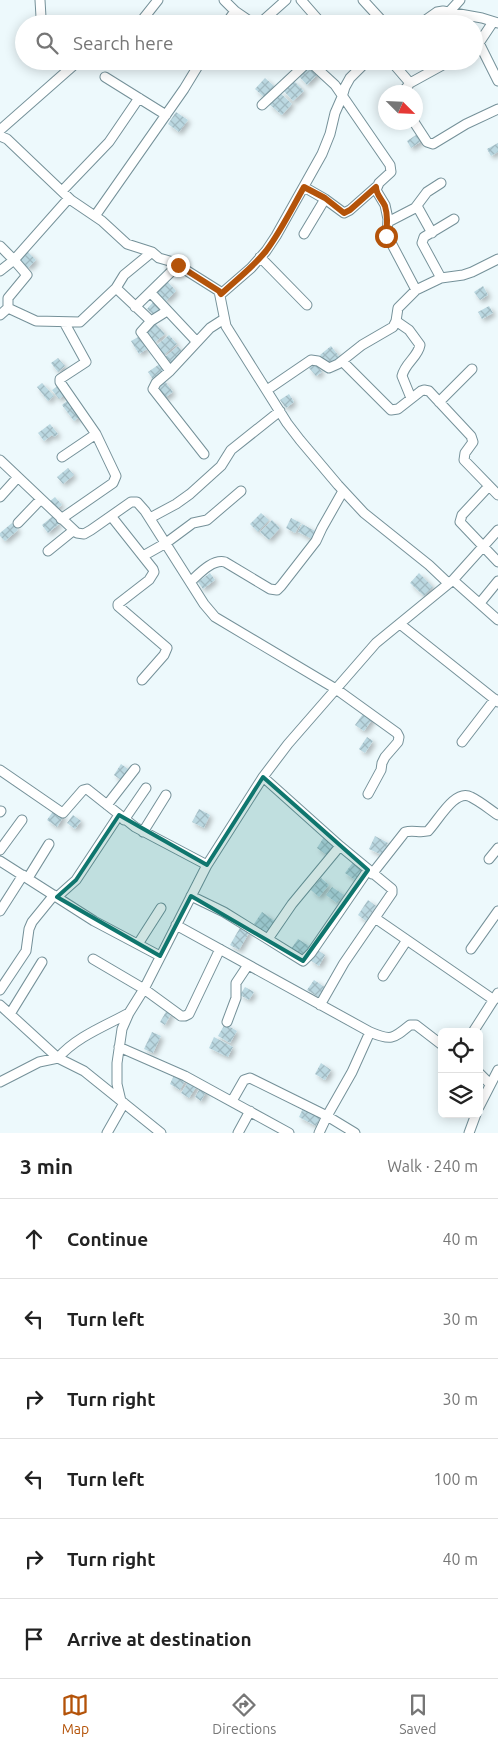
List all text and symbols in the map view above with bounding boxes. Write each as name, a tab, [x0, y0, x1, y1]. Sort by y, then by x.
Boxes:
search box	[15, 15, 483, 70]
icon: search	[33, 29, 61, 57]
text: Search here	[73, 32, 173, 54]
north arrow	[378, 85, 423, 130]
route start	[375, 225, 398, 248]
route end	[167, 254, 190, 277]
map controls	[438, 1028, 483, 1118]
button: locate	[438, 1028, 483, 1073]
button: layers	[438, 1073, 483, 1118]
text: 3 min	[20, 1154, 73, 1178]
text: Walk · 240 m	[387, 1157, 478, 1175]
icon: ahead	[20, 1225, 48, 1253]
text: Continue	[67, 1228, 148, 1250]
text: 40 m	[442, 1230, 478, 1248]
icon: left	[20, 1305, 48, 1333]
text: Turn left	[67, 1308, 145, 1330]
text: 30 m	[442, 1310, 478, 1328]
icon: right	[20, 1385, 48, 1413]
text: Turn right	[67, 1388, 155, 1410]
text: 30 m	[442, 1390, 478, 1408]
icon: left	[20, 1465, 48, 1493]
text: Turn left	[67, 1468, 145, 1490]
text: 100 m	[433, 1470, 478, 1488]
icon: right	[20, 1545, 48, 1573]
text: Turn right	[67, 1548, 155, 1570]
text: 40 m	[442, 1550, 478, 1568]
icon: arrive	[20, 1625, 48, 1653]
text: Arrive at destination	[67, 1628, 252, 1650]
tab: Map	[61, 1691, 89, 1737]
tab: Directions	[212, 1691, 276, 1737]
tab: Saved	[399, 1691, 437, 1737]

